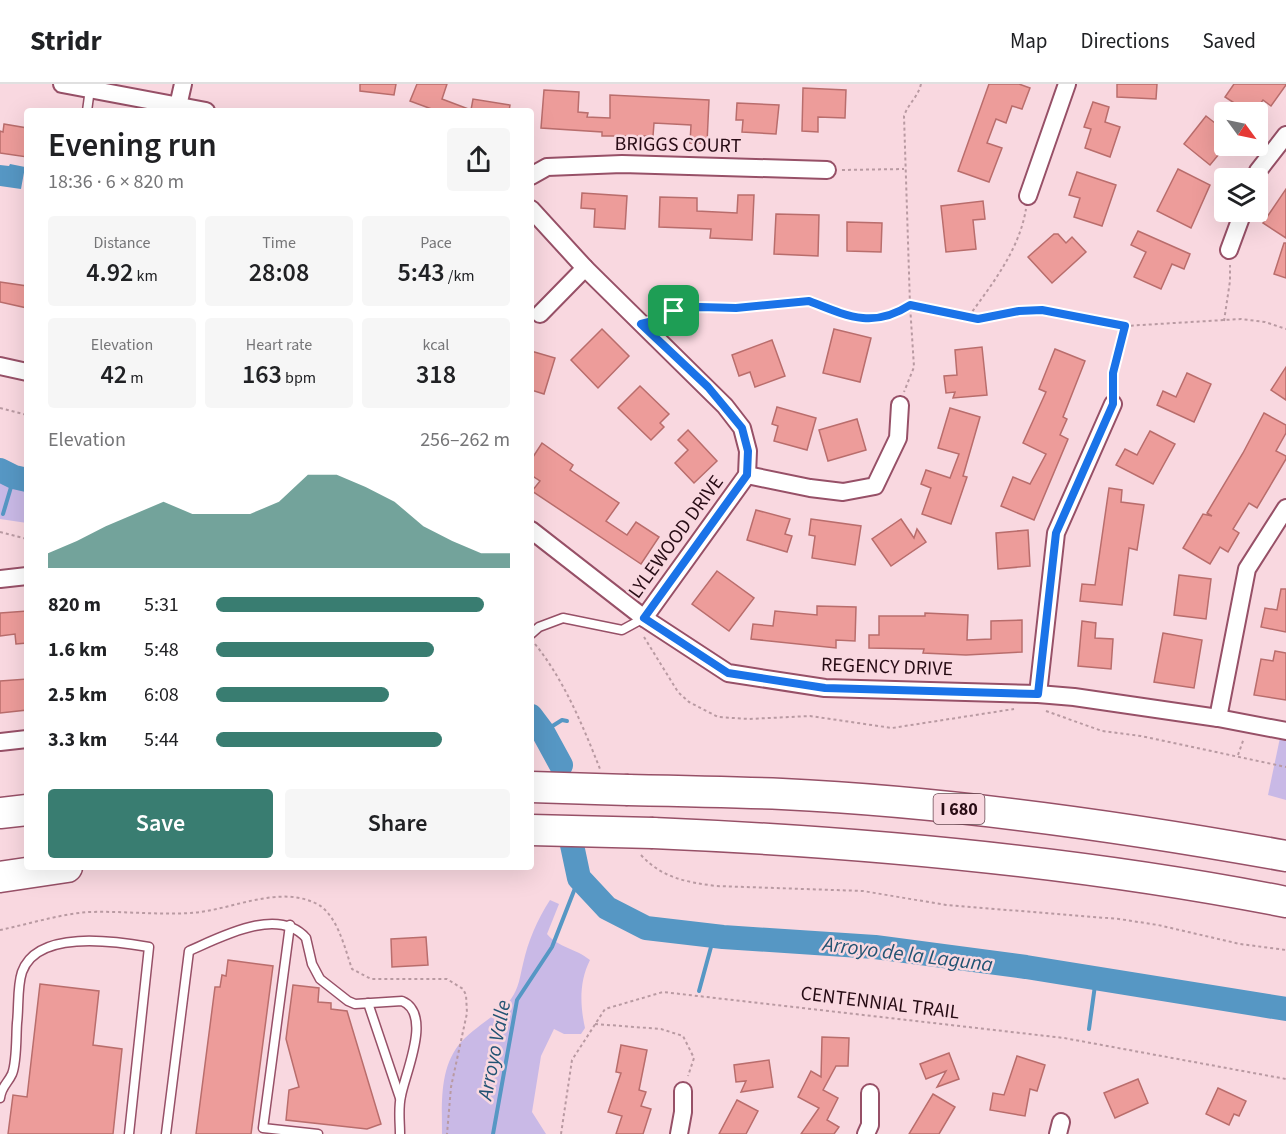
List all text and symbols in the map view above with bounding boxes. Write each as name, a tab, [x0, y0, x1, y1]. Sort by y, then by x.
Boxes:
text: Stridr	[30, 21, 102, 61]
text: Map	[1010, 26, 1048, 56]
text: Directions	[1081, 26, 1169, 56]
text: Saved	[1202, 26, 1256, 56]
north arrow	[1214, 102, 1268, 156]
map controls	[1214, 102, 1268, 222]
text: Evening run	[48, 122, 217, 169]
button: share	[447, 128, 510, 191]
street label: BRIGGS COURT	[614, 130, 742, 160]
text: 18:36 · 6 × 820 m	[48, 168, 184, 196]
button: layers	[1214, 168, 1268, 222]
text: Distance	[94, 232, 150, 254]
text: Time	[262, 232, 296, 254]
text: Pace	[420, 232, 452, 254]
text: 4.92	[86, 254, 133, 291]
text: 28:08	[249, 254, 309, 291]
text: 5:43	[397, 254, 445, 291]
text: km	[133, 265, 158, 287]
text: /km	[445, 265, 475, 287]
pin	[648, 285, 699, 336]
icon: arrive	[657, 294, 690, 327]
text: Elevation	[91, 334, 153, 356]
text: Heart rate	[246, 334, 312, 356]
text: kcal	[423, 334, 449, 356]
text: 42	[100, 356, 127, 393]
text: 163	[242, 356, 282, 393]
text: 318	[416, 356, 456, 393]
text: m	[127, 367, 144, 389]
text: bpm	[282, 367, 316, 389]
text: Elevation	[48, 426, 126, 454]
text: 256–262 m	[420, 426, 510, 454]
street label: LYLEWOOD DRIVE	[622, 470, 730, 604]
text: 820 m	[48, 591, 101, 619]
text: 5:31	[144, 591, 179, 619]
text: 1.6 km	[48, 636, 107, 664]
text: 5:48	[144, 636, 179, 664]
street label: REGENCY DRIVE	[820, 651, 954, 683]
text: 2.5 km	[48, 681, 107, 709]
text: 6:08	[144, 681, 179, 709]
text: 3.3 km	[48, 726, 107, 754]
text: 5:44	[144, 726, 179, 754]
button: Save	[48, 789, 273, 858]
button: Share	[285, 789, 510, 858]
road number: I 680	[934, 794, 984, 824]
water label: Arroyo de la Laguna	[819, 928, 995, 979]
street label: CENTENNIAL TRAIL	[799, 979, 961, 1027]
water label: Arroyo Valle	[469, 997, 518, 1105]

